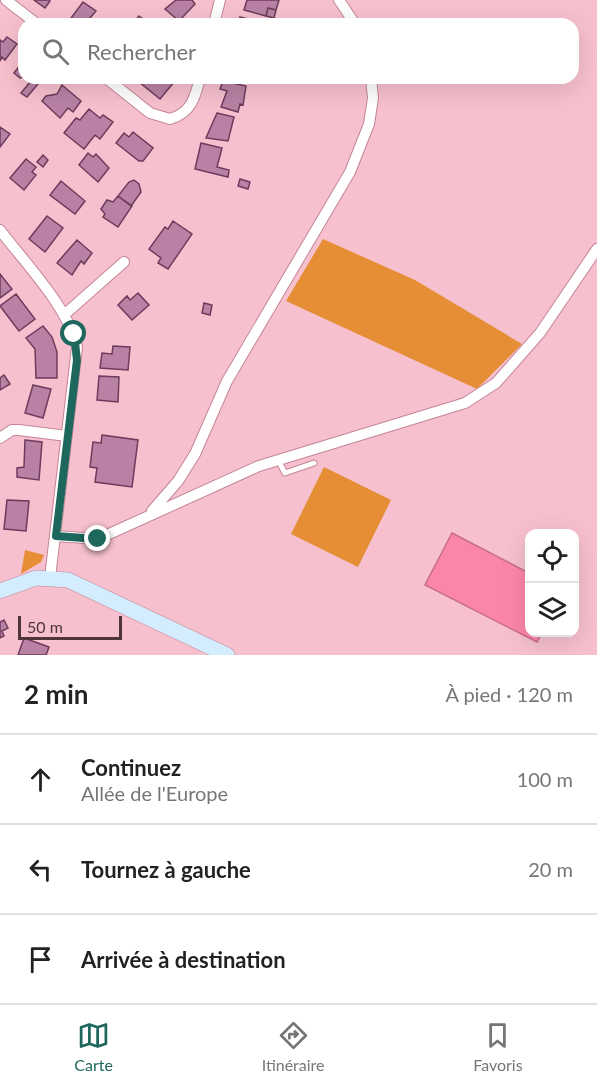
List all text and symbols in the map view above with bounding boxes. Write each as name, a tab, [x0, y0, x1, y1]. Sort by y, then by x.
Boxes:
search box	[18, 18, 579, 84]
icon: search	[39, 35, 72, 68]
text: Rechercher	[87, 38, 196, 65]
route start	[60, 320, 86, 346]
route end	[84, 525, 110, 551]
map controls	[525, 529, 579, 637]
button: locate	[525, 529, 579, 583]
button: layers	[525, 583, 579, 637]
scale bar	[18, 613, 122, 640]
text: 50 m	[27, 617, 63, 636]
text: 2 min	[24, 678, 88, 710]
text: À pied · 120 m	[445, 682, 573, 706]
text: Continuez	[81, 754, 181, 781]
icon: ahead	[24, 763, 57, 796]
text: 100 m	[517, 767, 573, 791]
text: Allée de l'Europe	[81, 781, 228, 805]
icon: left	[24, 853, 57, 886]
text: Tournez à gauche	[81, 856, 251, 883]
text: 20 m	[528, 857, 573, 881]
icon: arrive	[24, 943, 57, 976]
text: Arrivée à destination	[81, 946, 286, 973]
tab: Carte	[74, 1019, 113, 1074]
tab: Itinéraire	[262, 1019, 325, 1074]
tab: Favoris	[473, 1019, 523, 1074]

